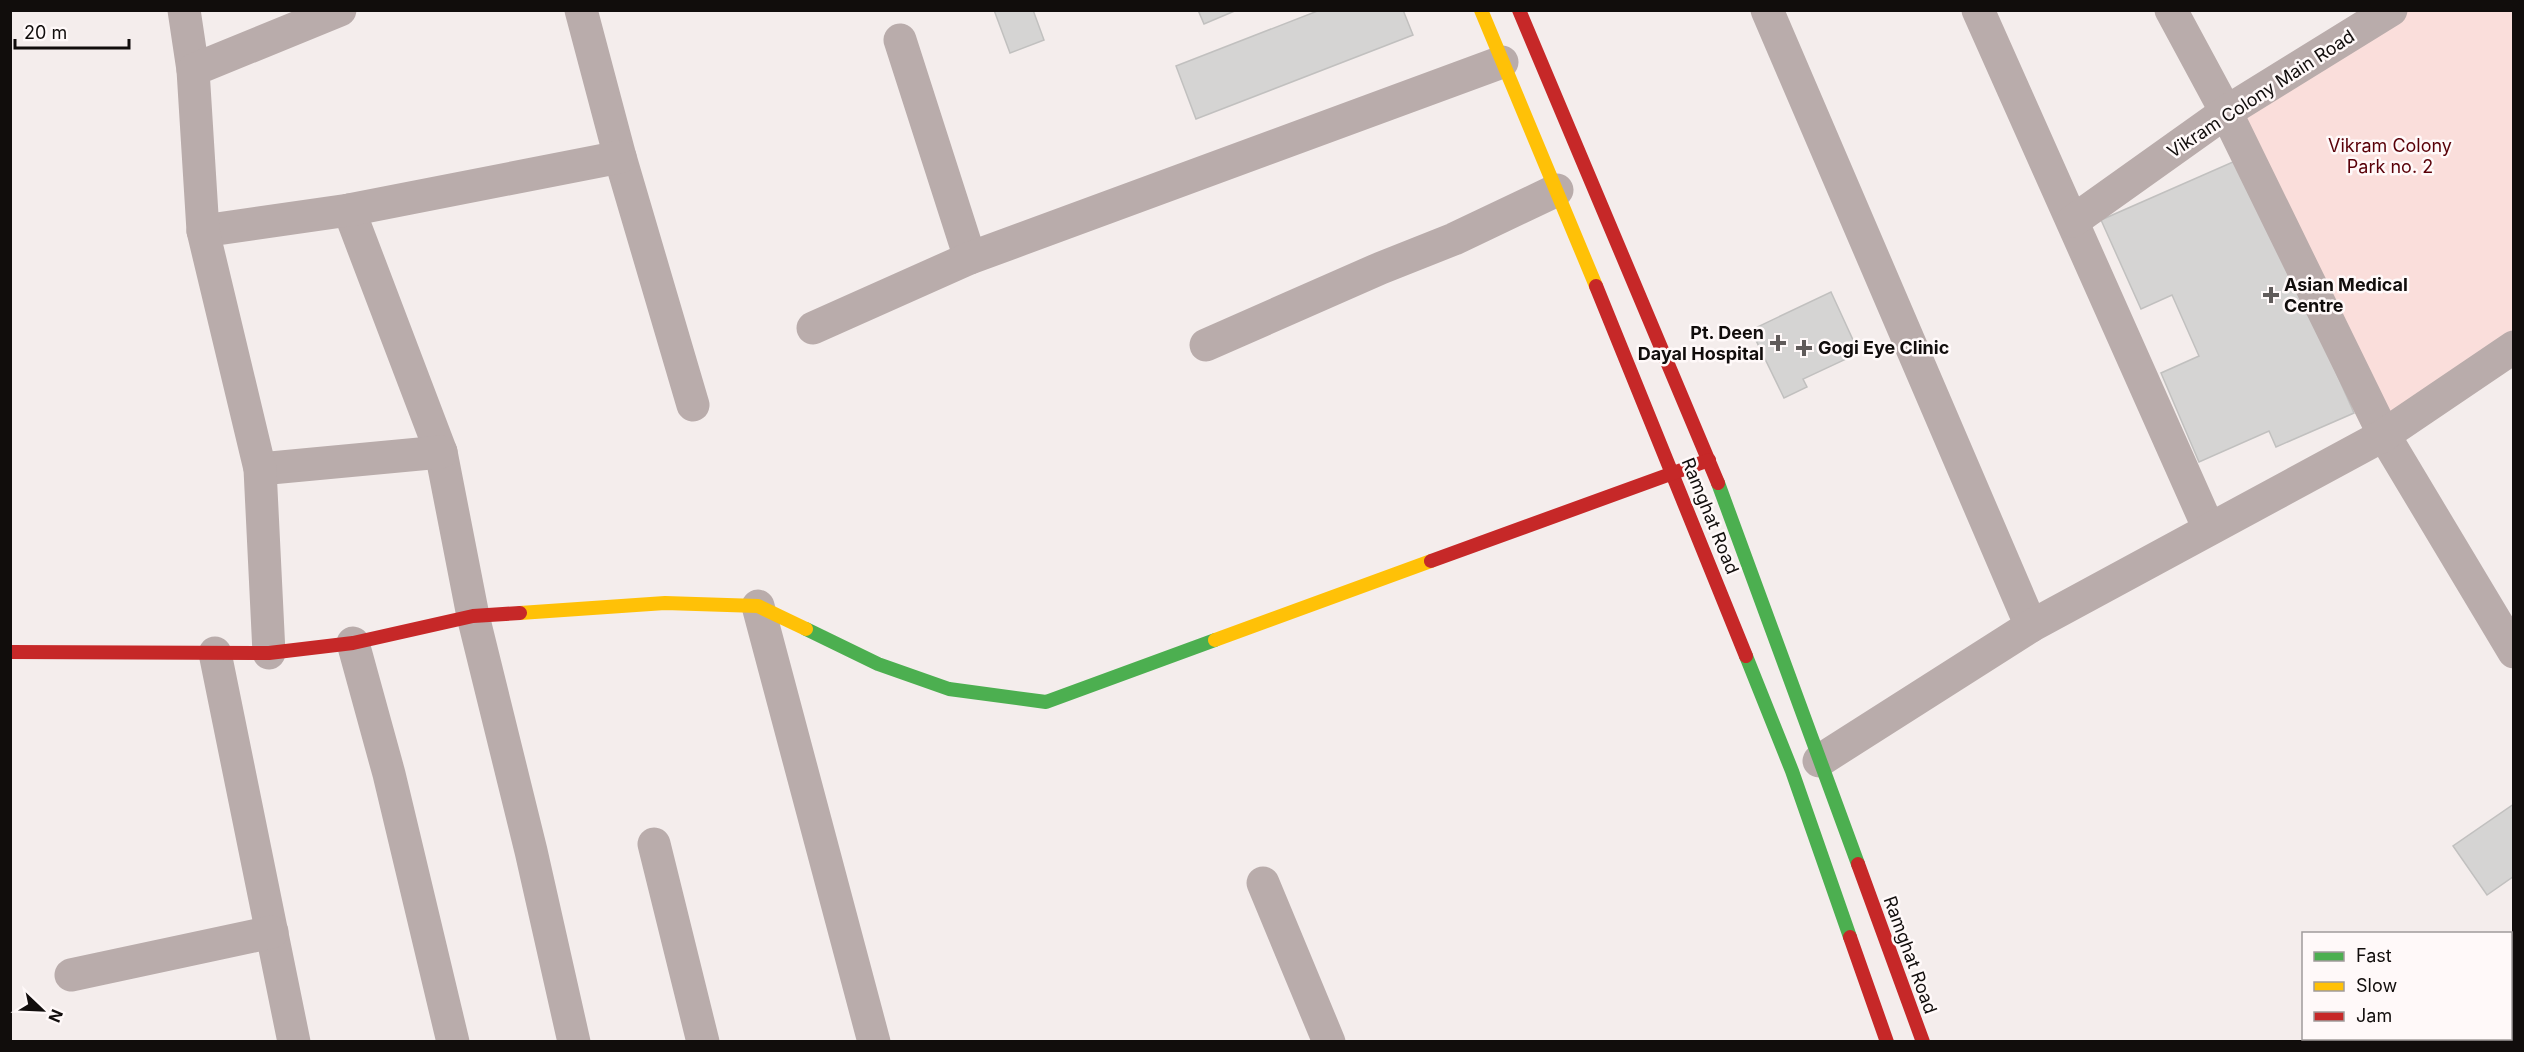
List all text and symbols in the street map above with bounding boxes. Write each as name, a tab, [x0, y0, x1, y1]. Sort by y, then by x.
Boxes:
scale bar	[15, 12, 129, 50]
text: 20 m	[24, 22, 67, 43]
street label: Vikram Colony Main Road	[2163, 25, 2358, 162]
park label: Vikram Colony Park no. 2	[2328, 135, 2452, 177]
place label: Asian Medical Centre	[2284, 274, 2408, 316]
marker: Asian Medical Centre	[2262, 286, 2280, 304]
place label: Pt. Deen Dayal Hospital	[1638, 322, 1764, 364]
marker: Pt. Deen Dayal Hospital	[1769, 334, 1787, 352]
place label: Gogi Eye Clinic	[1818, 337, 1949, 358]
marker: Gogi Eye Clinic	[1795, 339, 1813, 357]
street label: Ramghat Road	[1678, 455, 1743, 577]
street label: Ramghat Road	[1879, 893, 1941, 1016]
legend	[2302, 932, 2512, 1040]
text: Fast	[2356, 945, 2392, 966]
text: Slow	[2356, 975, 2397, 996]
north arrow	[12, 980, 72, 1040]
text: Jam	[2356, 1005, 2392, 1026]
text: N	[44, 1006, 67, 1025]

